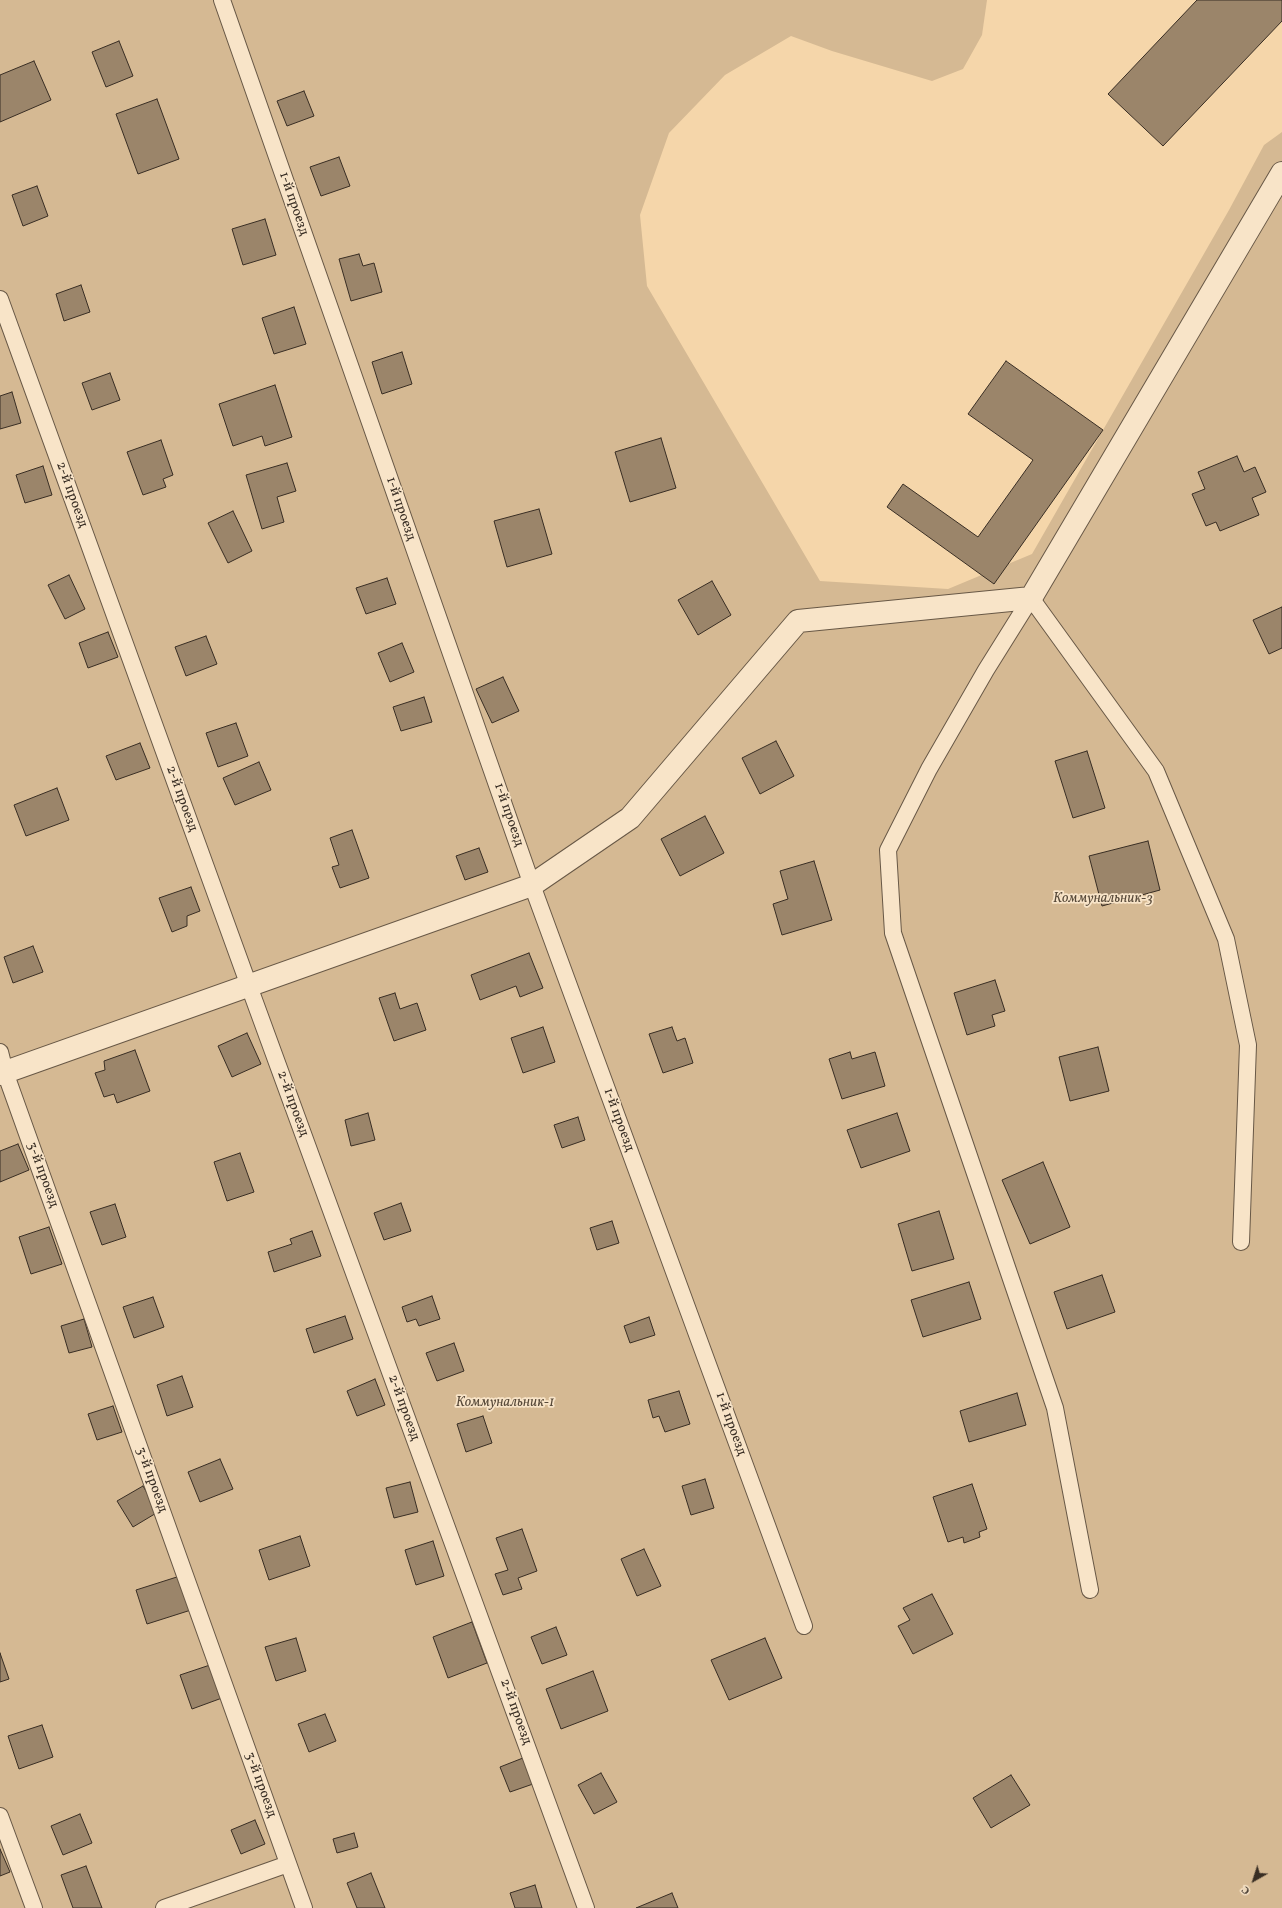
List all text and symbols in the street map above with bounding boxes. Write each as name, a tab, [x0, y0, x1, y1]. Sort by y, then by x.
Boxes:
street label: 1-й проезд	[274, 170, 312, 238]
street label: 2-й проезд	[51, 460, 91, 530]
street label: 1-й проезд	[381, 475, 419, 543]
street label: 2-й проезд	[161, 764, 201, 834]
street label: 1-й проезд	[489, 781, 527, 849]
park label: Коммунальник-3	[1053, 891, 1153, 907]
street label: 2-й проезд	[272, 1069, 312, 1139]
street label: 1-й проезд	[599, 1086, 637, 1154]
street label: 3-й проезд	[22, 1140, 62, 1210]
street label: 2-й проезд	[383, 1373, 423, 1443]
street label: 1-й проезд	[711, 1390, 749, 1458]
park label: Коммунальник-1	[456, 1395, 554, 1411]
street label: 3-й проезд	[131, 1445, 171, 1515]
street label: 2-й проезд	[495, 1677, 535, 1747]
street label: 3-й проезд	[240, 1750, 280, 1820]
north arrow	[1234, 1860, 1274, 1900]
text: С	[1239, 1882, 1254, 1898]

